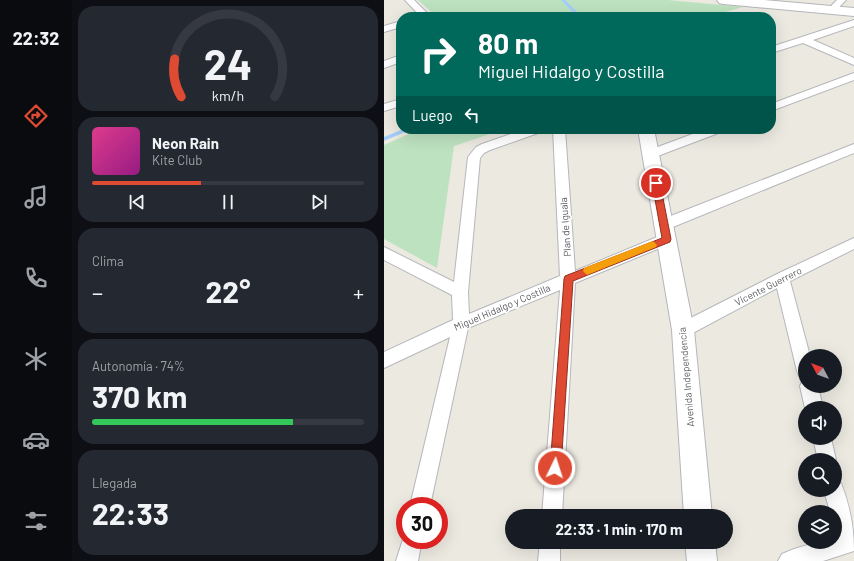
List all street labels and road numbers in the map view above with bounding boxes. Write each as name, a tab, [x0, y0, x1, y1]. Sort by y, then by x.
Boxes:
street label: Plan de Iguala	[557, 197, 573, 257]
street label: Vicente Guerrero	[732, 264, 804, 308]
street label: Miguel Hidalgo y Costilla	[452, 281, 552, 333]
street label: Avenida Independencia	[676, 327, 696, 427]

